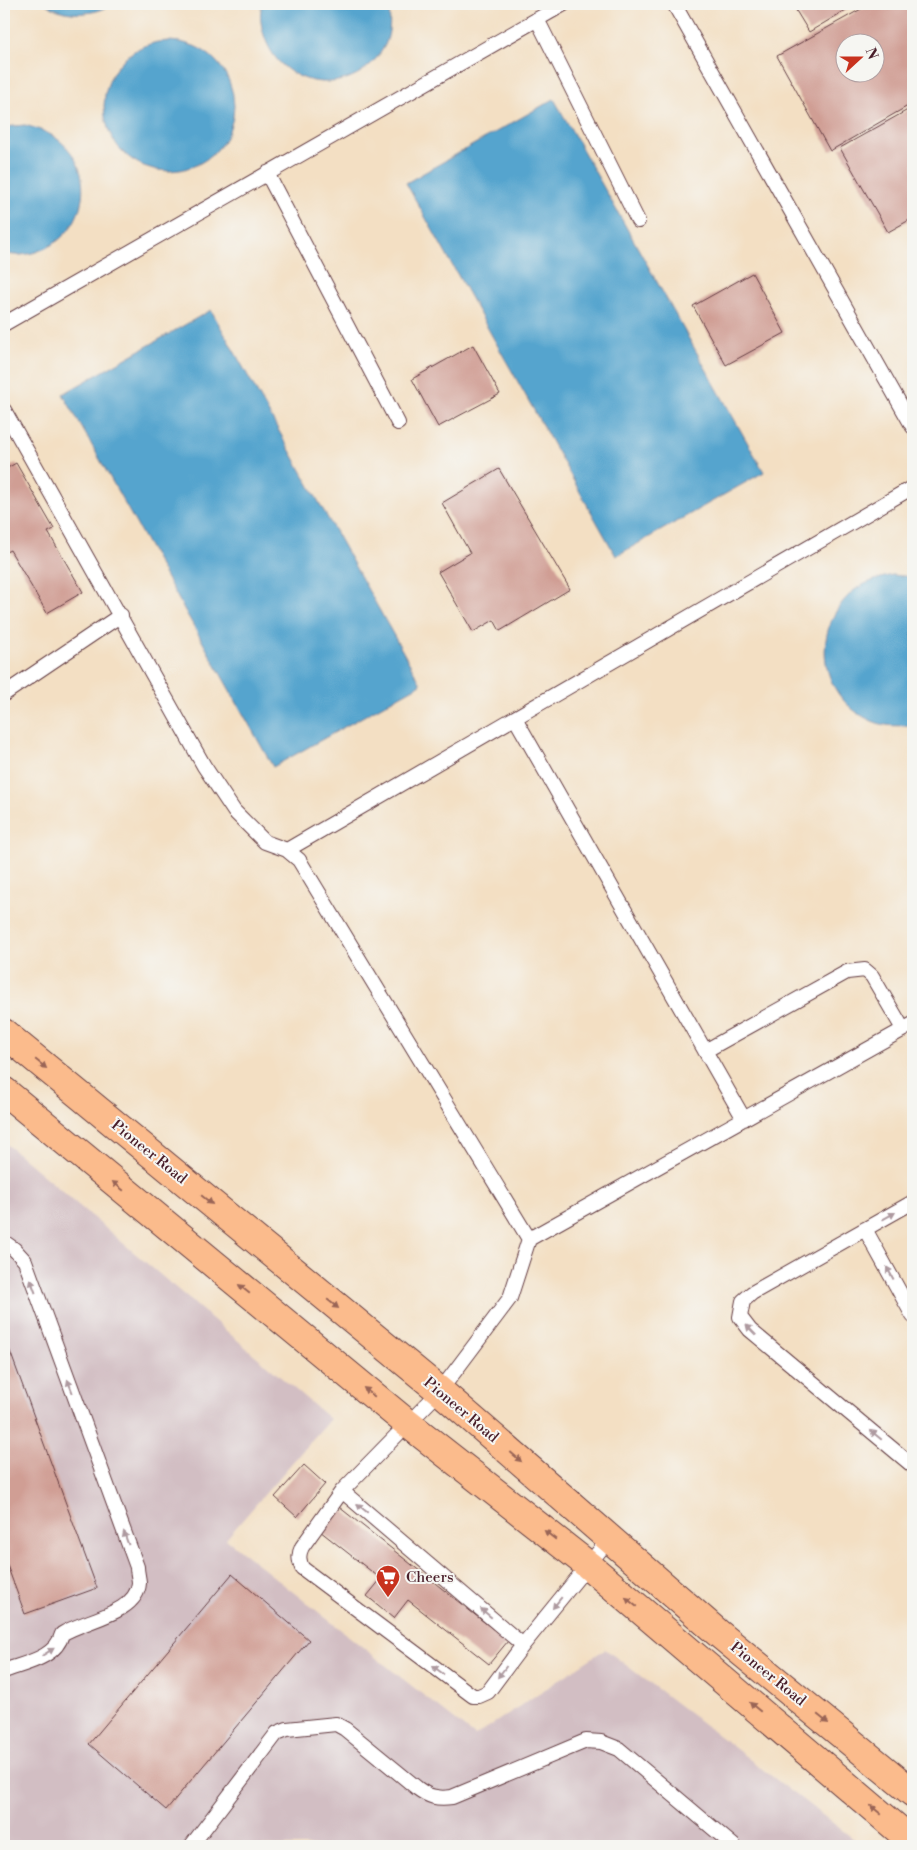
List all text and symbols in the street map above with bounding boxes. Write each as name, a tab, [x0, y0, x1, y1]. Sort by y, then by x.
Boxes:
north arrow	[834, 32, 884, 82]
text: N	[861, 45, 882, 62]
one-way arrow	[35, 1058, 48, 1069]
street label: Pioneer Road	[107, 1116, 191, 1189]
one-way arrow	[112, 1180, 125, 1191]
one-way arrow	[201, 1195, 214, 1206]
one-way arrow	[882, 1212, 897, 1220]
one-way arrow	[885, 1267, 894, 1280]
one-way arrow	[29, 1278, 36, 1293]
one-way arrow	[238, 1283, 251, 1294]
one-way arrow	[326, 1298, 339, 1309]
one-way arrow	[745, 1324, 757, 1336]
street label: Pioneer Road	[420, 1373, 503, 1447]
one-way arrow	[66, 1378, 73, 1393]
one-way arrow	[363, 1387, 376, 1398]
one-way arrow	[869, 1429, 882, 1440]
one-way arrow	[510, 1452, 523, 1463]
one-way arrow	[356, 1502, 369, 1513]
one-way arrow	[122, 1530, 130, 1545]
one-way arrow	[544, 1530, 557, 1541]
supermarket icon: Cheers	[375, 1564, 401, 1598]
place label: Cheers	[406, 1568, 453, 1587]
one-way arrow	[552, 1596, 563, 1609]
one-way arrow	[625, 1596, 638, 1607]
one-way arrow	[480, 1608, 492, 1619]
street label: Pioneer Road	[726, 1638, 810, 1711]
one-way arrow	[41, 1648, 55, 1657]
one-way arrow	[432, 1665, 445, 1676]
one-way arrow	[497, 1665, 508, 1678]
one-way arrow	[749, 1701, 761, 1713]
one-way arrow	[817, 1713, 830, 1724]
one-way arrow	[870, 1805, 883, 1816]

